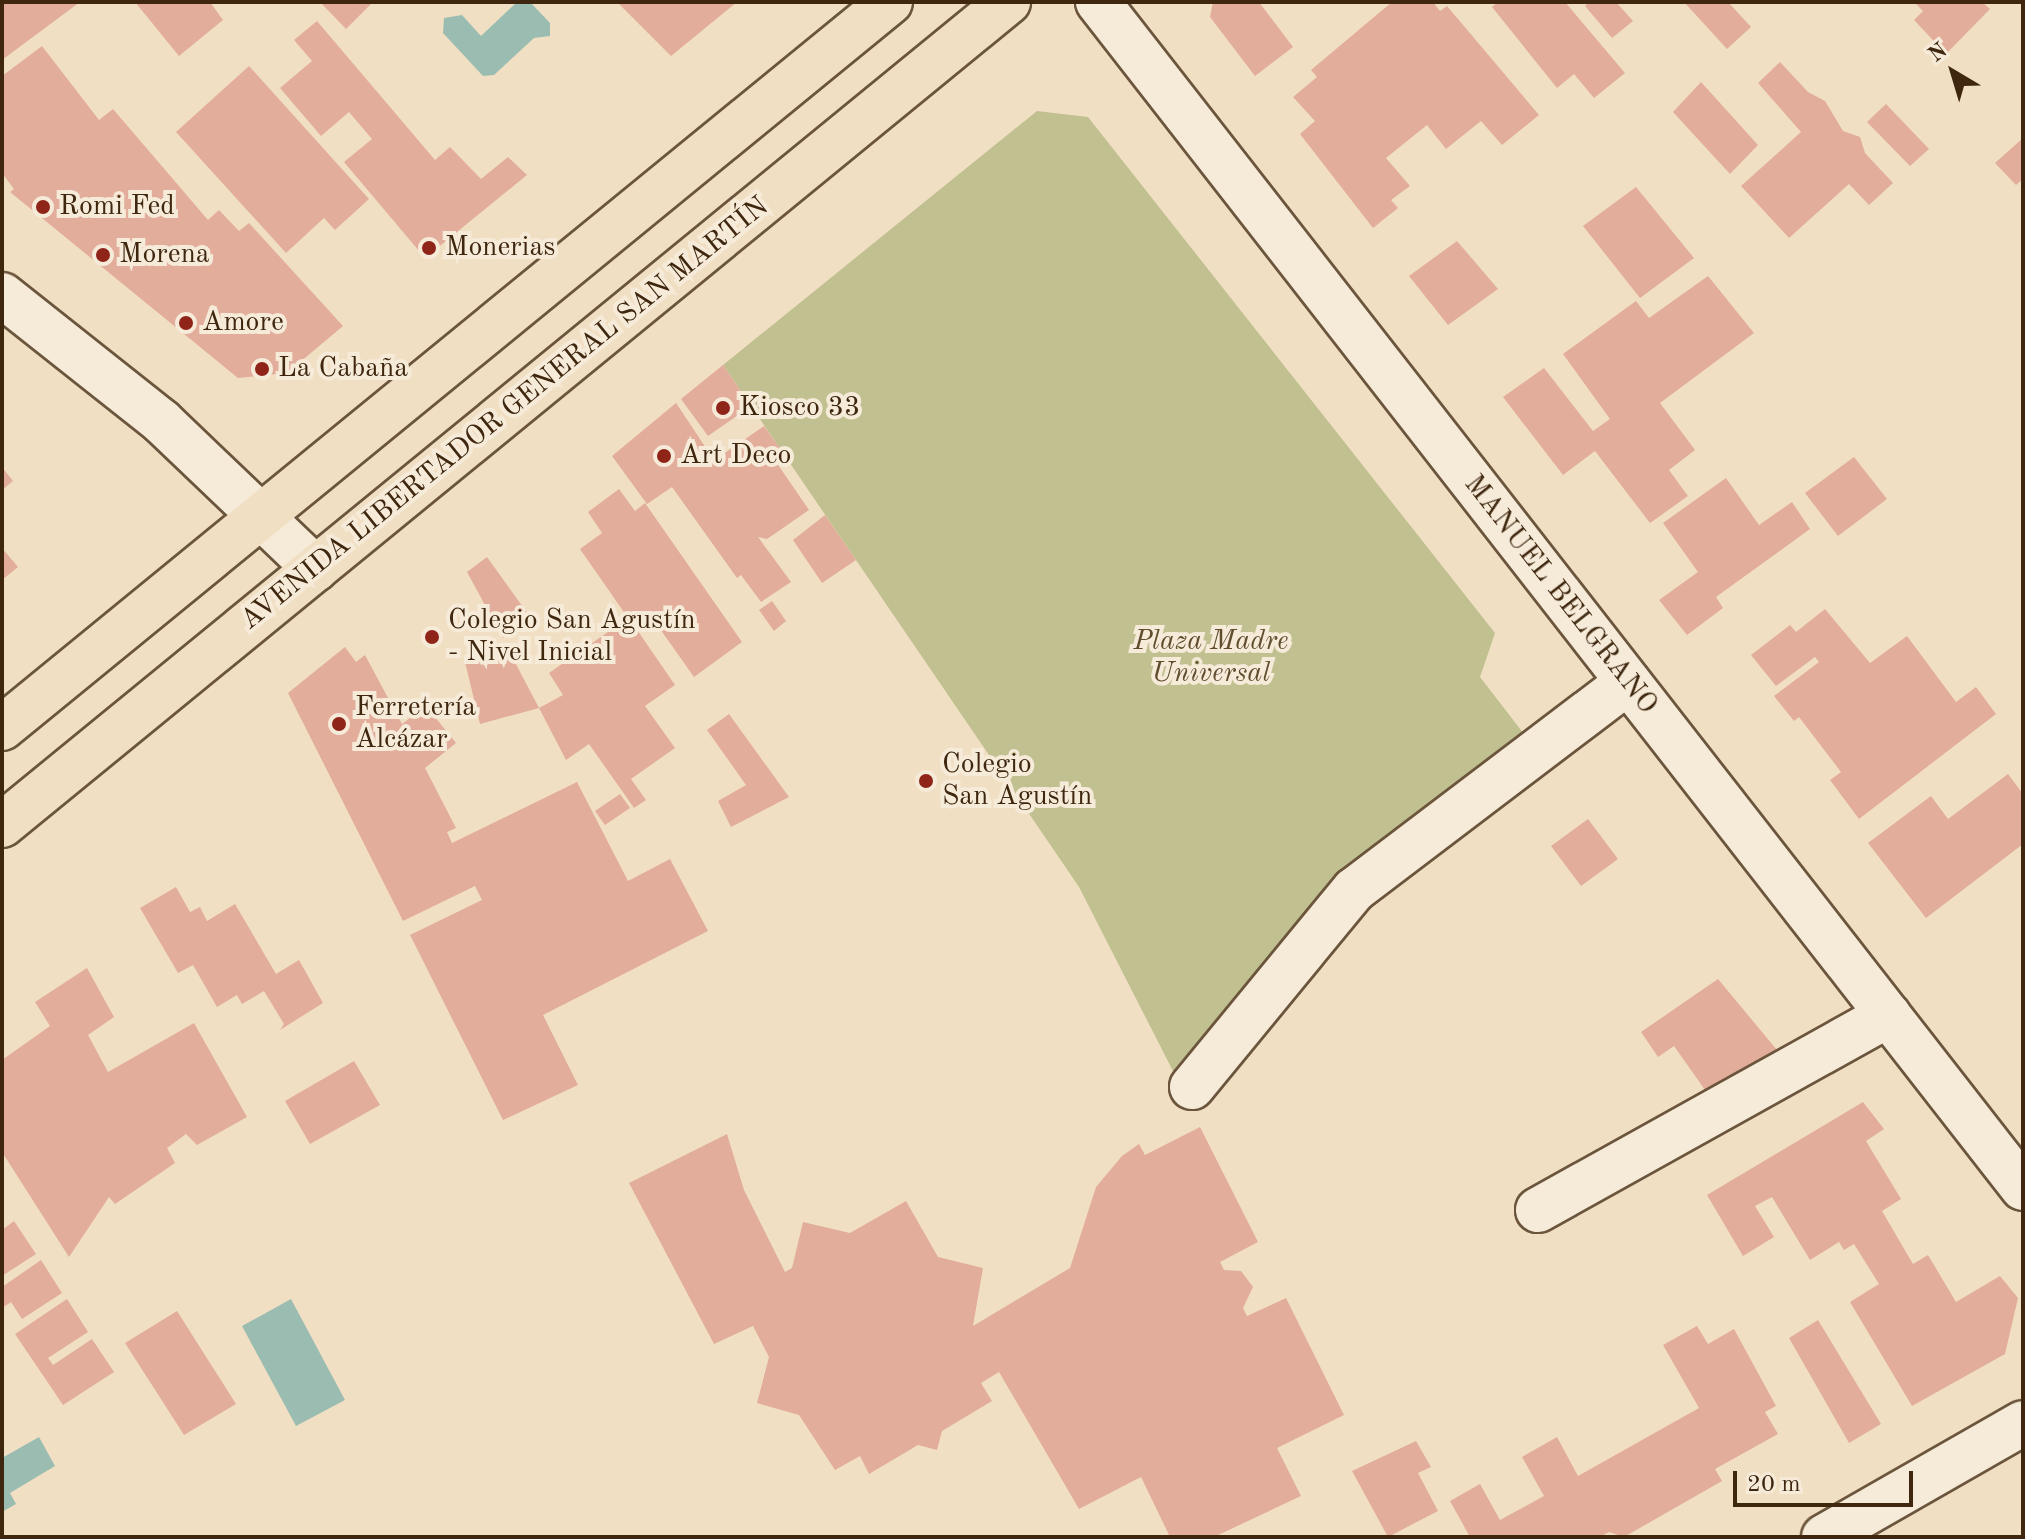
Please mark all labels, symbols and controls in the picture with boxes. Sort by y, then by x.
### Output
north arrow [1913,32,1993,112]
text: N [1925,39,1952,67]
place label: Romi Fed [59,190,175,224]
street label: AVENIDA LIBERTADOR GENERAL SAN MARTÍN [234,190,776,638]
marker: Romi Fed [34,198,52,216]
place label: Monerias [445,231,555,265]
place label: Morena [119,238,210,272]
marker: Monerias [420,239,438,257]
marker: Morena [94,246,112,264]
place label: Amore [202,306,284,340]
marker: Amore [177,314,195,332]
place label: La Cabaña [278,352,408,386]
marker: La Cabaña [253,360,271,378]
place label: Kiosco 33 [739,391,860,425]
marker: Kiosco 33 [714,399,732,417]
place label: Art Deco [680,439,791,473]
marker: Art Deco [655,447,673,465]
street label: MANUEL BELGRANO [1456,469,1664,721]
place label: Colegio San Agustín - Nivel Inicial [448,604,696,670]
park label: Plaza Madre Universal [1133,625,1289,691]
marker: Colegio San Agustín - Nivel Inicial [423,628,441,646]
place label: Ferretería Alcázar [355,691,476,757]
marker: Ferretería Alcázar [330,715,348,733]
place label: Colegio San Agustín [942,748,1092,814]
marker: Colegio San Agustín [917,772,935,790]
scale bar [1737,1455,1917,1505]
text: 20 m [1747,1473,1801,1497]

